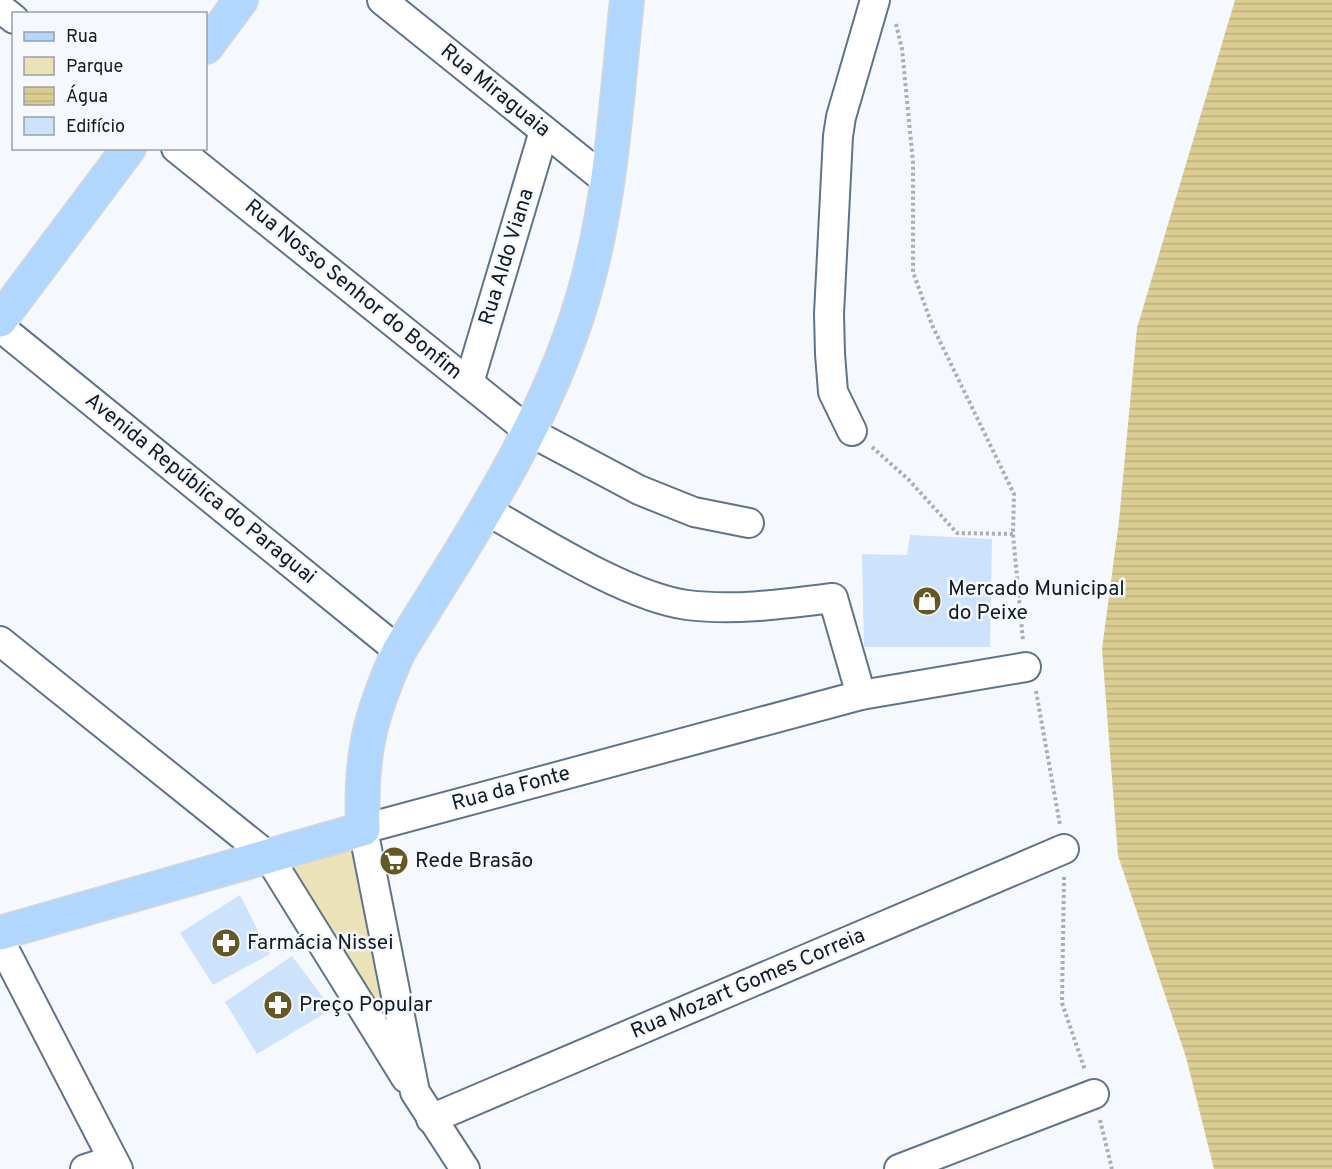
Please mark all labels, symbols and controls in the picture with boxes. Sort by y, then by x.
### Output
legend [12,12,207,150]
text: Rua [66,26,97,49]
street label: Rua Miraguaia [434,38,556,144]
text: Parque [66,56,123,79]
text: Água [66,84,108,109]
text: Edifício [66,116,125,139]
street label: Rua Aldo Viana [473,185,541,329]
street label: Rua Nosso Senhor do Bonfim [239,194,467,386]
street label: Avenida República do Paraguai [79,387,321,591]
place label: Mercado Municipal do Peixe [948,576,1125,627]
shop icon: Mercado Municipal do Peixe [911,585,943,617]
street label: Rua da Fonte [449,760,573,818]
supermarket icon: Rede Brasão [378,845,410,877]
place label: Rede Brasão [415,848,533,875]
street label: Rua Mozart Gomes Correia [627,922,869,1046]
pharmacy icon: Farmácia Nissei [210,927,242,959]
place label: Farmácia Nissei [247,930,393,957]
pharmacy icon: Preço Popular [262,989,294,1021]
place label: Preço Popular [299,992,432,1019]

